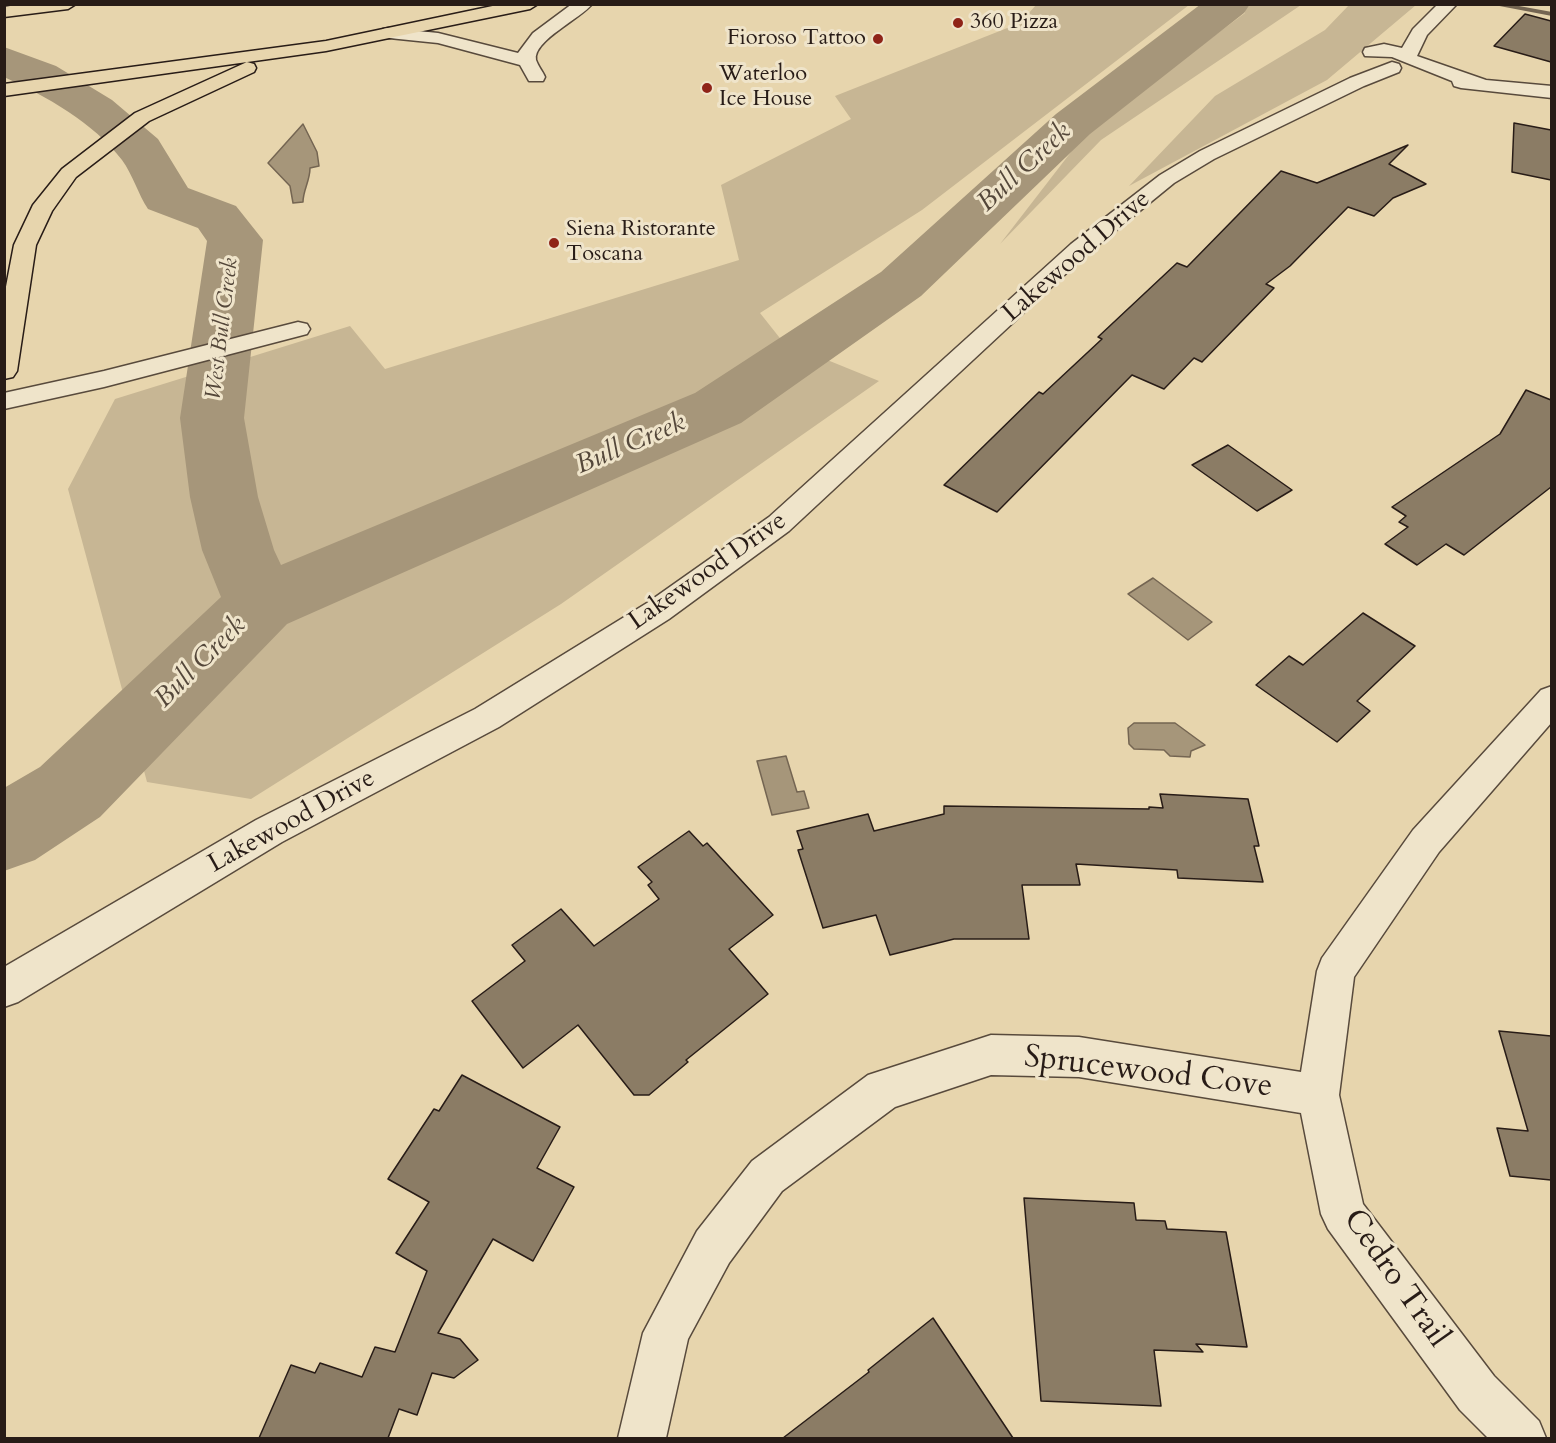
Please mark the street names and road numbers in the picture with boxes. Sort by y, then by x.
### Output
street label: Lakewood Drive [997,184,1157,330]
street label: Lakewood Drive [623,506,793,638]
street label: Lakewood Drive [203,763,381,881]
street label: Sprucewood Cove [1022,1039,1274,1107]
street label: Cedro Trail [1333,1203,1457,1355]

